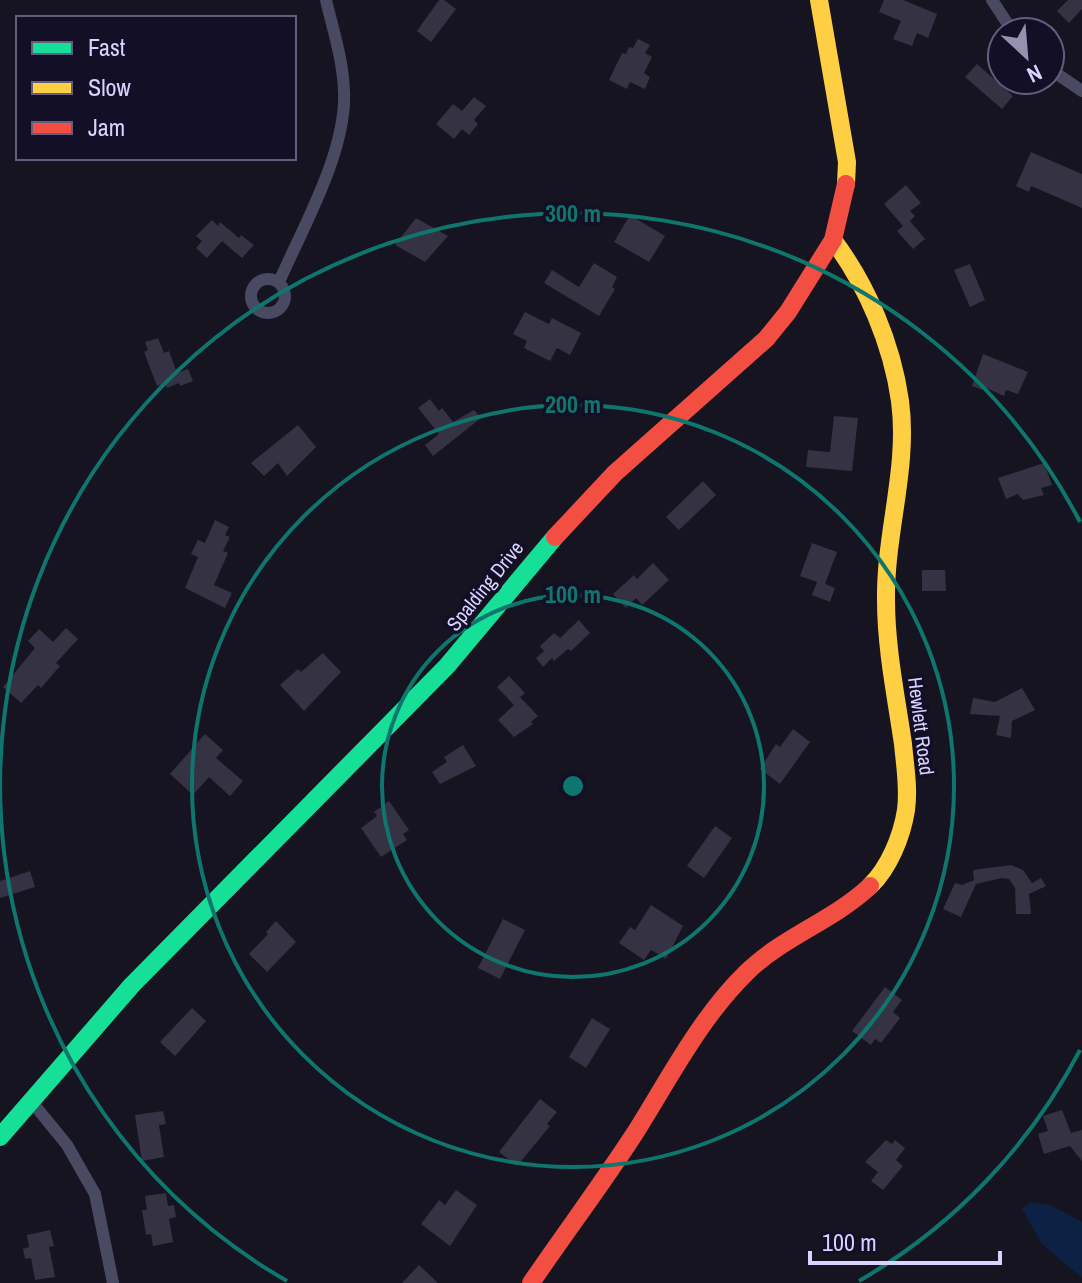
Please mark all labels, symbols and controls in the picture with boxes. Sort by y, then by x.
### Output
legend [16,16,296,160]
north arrow [986,16,1066,96]
text: Fast [88,31,126,63]
text: N [1022,58,1047,90]
text: Slow [88,71,131,103]
text: Jam [88,111,125,143]
text: 300 m [545,197,601,229]
text: 200 m [545,388,601,420]
street label: Spalding Drive [440,535,529,636]
text: 100 m [545,578,601,610]
street label: Hewlett Road [902,675,941,776]
centre of rings [559,772,587,800]
scale bar [810,1215,1000,1265]
text: 100 m [822,1226,877,1258]

